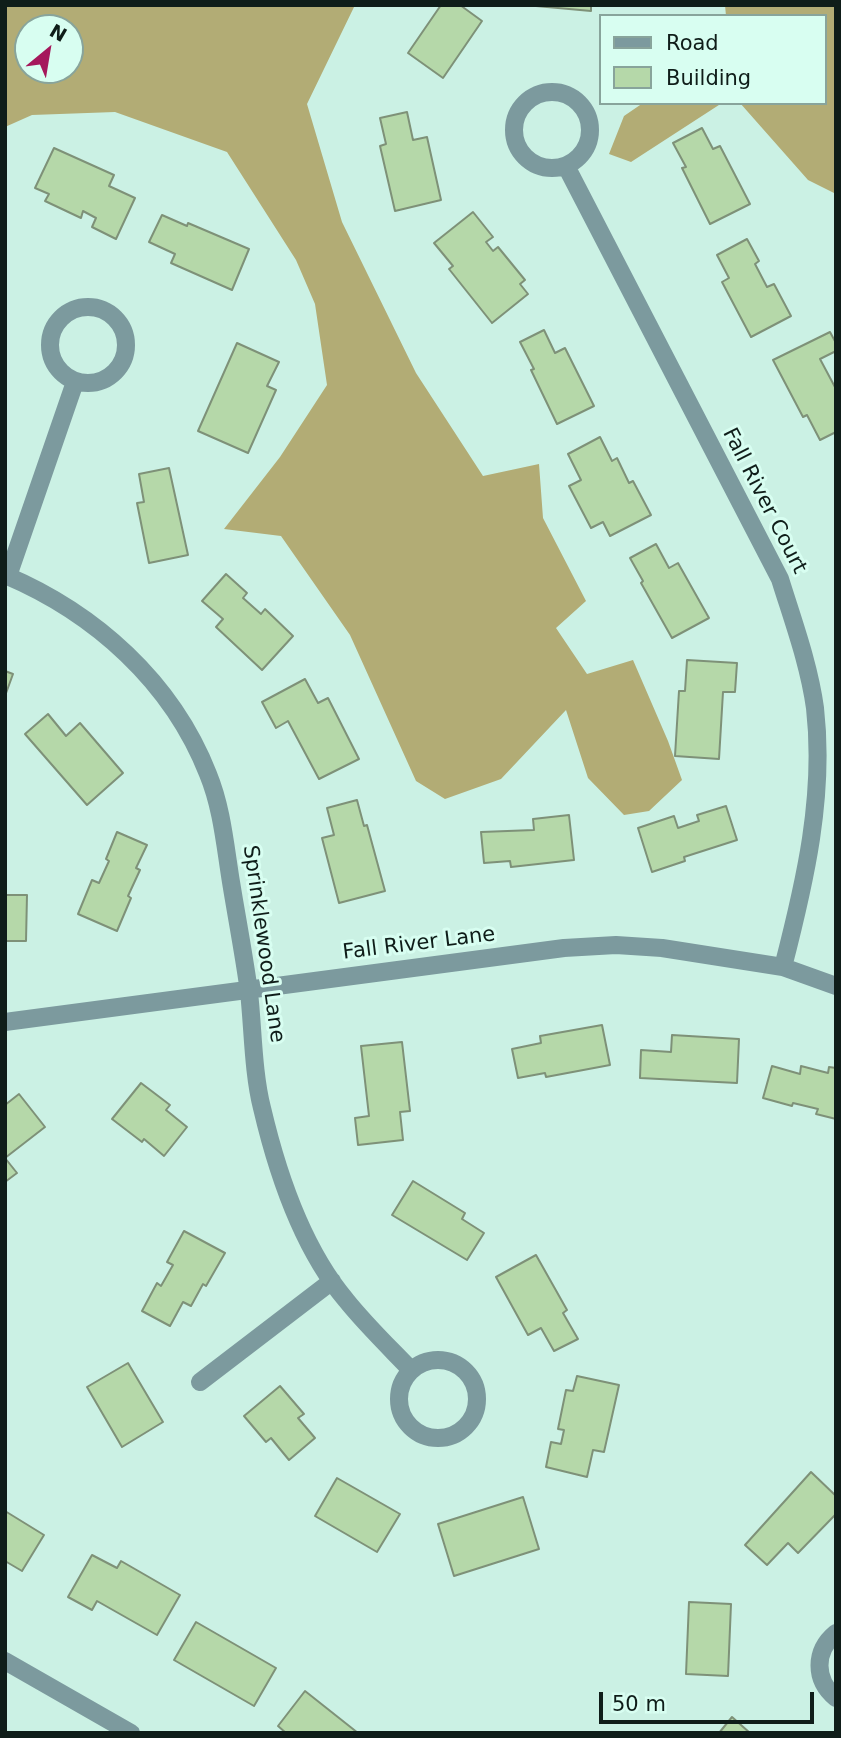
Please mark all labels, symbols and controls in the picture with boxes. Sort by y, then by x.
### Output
north arrow [14,14,84,84]
legend [600,14,827,105]
text: N [46,19,71,46]
text: Road [666,31,719,55]
text: Building [666,66,751,90]
street label: Fall River Court [716,424,812,578]
street label: Sprinklewood Lane [237,844,289,1044]
street label: Fall River Lane [341,922,497,966]
scale bar [603,1678,818,1722]
text: 50 m [612,1692,666,1716]

